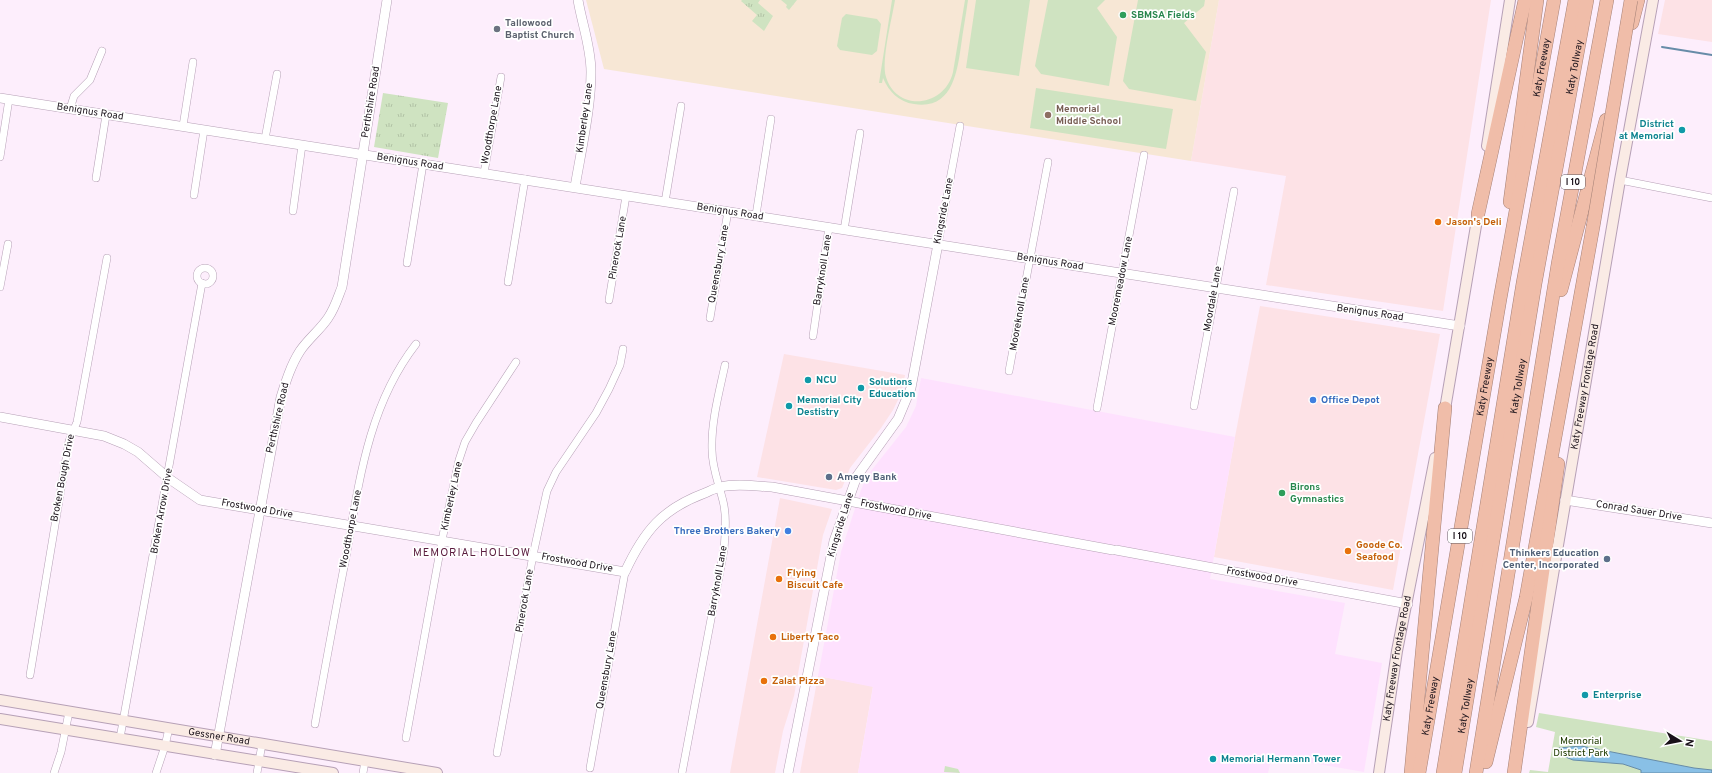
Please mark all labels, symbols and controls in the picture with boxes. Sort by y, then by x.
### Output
place label: SBMSA Fields [1131,9,1195,22]
marker: SBMSA Fields [1118,10,1128,20]
place label: Tallowood Baptist Church [505,17,575,42]
marker: Tallowood Baptist Church [492,24,502,34]
street label: Katy Freeway [1530,37,1554,98]
street label: Katy Tollway [1563,38,1586,96]
street label: Perthshire Road [359,65,383,139]
street label: Kimberley Lane [574,82,596,154]
street label: Woodthorpe Lane [479,85,505,165]
street label: Benignus Road [56,100,124,124]
place label: Memorial Middle School [1056,103,1121,128]
marker: Memorial Middle School [1043,110,1053,120]
place label: District at Memorial [1619,118,1674,143]
marker: District at Memorial [1677,125,1687,135]
street label: Benignus Road [376,150,444,174]
road number: I 10 [1561,175,1585,189]
street label: Kingsride Lane [931,177,957,245]
street label: Benignus Road [696,200,764,224]
street label: Pinerock Lane [606,215,630,281]
place label: Jason's Deli [1446,216,1502,229]
marker: Jason's Deli [1433,217,1443,227]
street label: Queensbury Lane [706,224,732,304]
street label: Barryknoll Lane [811,234,835,306]
street label: Mooremeadow Lane [1106,235,1136,327]
street label: Benignus Road [1016,250,1084,274]
street label: Moordale Lane [1201,265,1225,333]
street label: Mooreknoll Lane [1007,276,1033,352]
street label: Benignus Road [1336,302,1404,324]
street label: Katy Freeway Frontage Road [1568,323,1602,451]
street label: Katy Freeway [1474,356,1496,417]
street label: Katy Tollway [1507,358,1529,415]
place label: NCU [816,374,837,387]
marker: NCU [803,375,813,385]
place label: Solutions Education [869,376,915,401]
street label: Perthshire Road [264,381,292,455]
marker: Solutions Education [856,383,866,393]
place label: Memorial City Destistry [797,394,862,419]
place label: Office Depot [1321,394,1380,407]
marker: Office Depot [1308,395,1318,405]
marker: Memorial City Destistry [784,401,794,411]
street label: Broken Bough Drive [48,433,78,523]
street label: Kimberley Lane [438,460,466,532]
street label: Broken Arrow Drive [148,467,176,555]
place label: Amegy Bank [837,471,897,484]
marker: Amegy Bank [824,472,834,482]
place label: Birons Gymnastics [1290,481,1344,506]
marker: Birons Gymnastics [1277,488,1287,498]
street label: Woodthorpe Lane [337,489,365,569]
street label: Kingsride Lane [825,491,857,559]
street label: Frostwood Drive [220,496,294,522]
street label: Frostwood Drive [859,497,933,523]
street label: Conrad Sauer Drive [1595,498,1683,524]
place label: Three Brothers Bakery [674,525,780,538]
marker: Three Brothers Bakery [783,526,793,536]
road number: I 10 [1448,529,1472,543]
place label: Goode Co. Seafood [1356,539,1403,564]
street label: Barryknoll Lane [705,545,731,617]
district label: MEMORIAL HOLLOW [413,546,531,560]
marker: Goode Co. Seafood [1343,546,1353,556]
place label: Thinkers Education Center, Incorporated [1503,547,1599,572]
street label: Frostwood Drive [540,550,614,576]
marker: Thinkers Education Center, Incorporated [1602,554,1612,564]
street label: Frostwood Drive [1225,564,1299,590]
place label: Flying Biscuit Cafe [787,567,843,592]
street label: Pinerock Lane [513,568,537,634]
marker: Flying Biscuit Cafe [774,574,784,584]
street label: Katy Freeway Frontage Road [1380,594,1414,722]
street label: Queensbury Lane [594,630,620,710]
place label: Liberty Taco [781,631,839,644]
marker: Liberty Taco [768,632,778,642]
place label: Zalat Pizza [772,675,824,688]
street label: Katy Freeway [1419,675,1442,737]
marker: Zalat Pizza [759,676,769,686]
street label: Katy Tollway [1455,677,1477,734]
place label: Enterprise [1593,689,1642,702]
marker: Enterprise [1580,690,1590,700]
north arrow [1660,721,1700,761]
street label: Gessner Road [187,725,251,748]
park label: Memorial District Park [1553,735,1609,760]
text: N [1681,737,1696,748]
place label: Memorial Hermann Tower [1221,753,1341,766]
marker: Memorial Hermann Tower [1208,754,1218,764]

